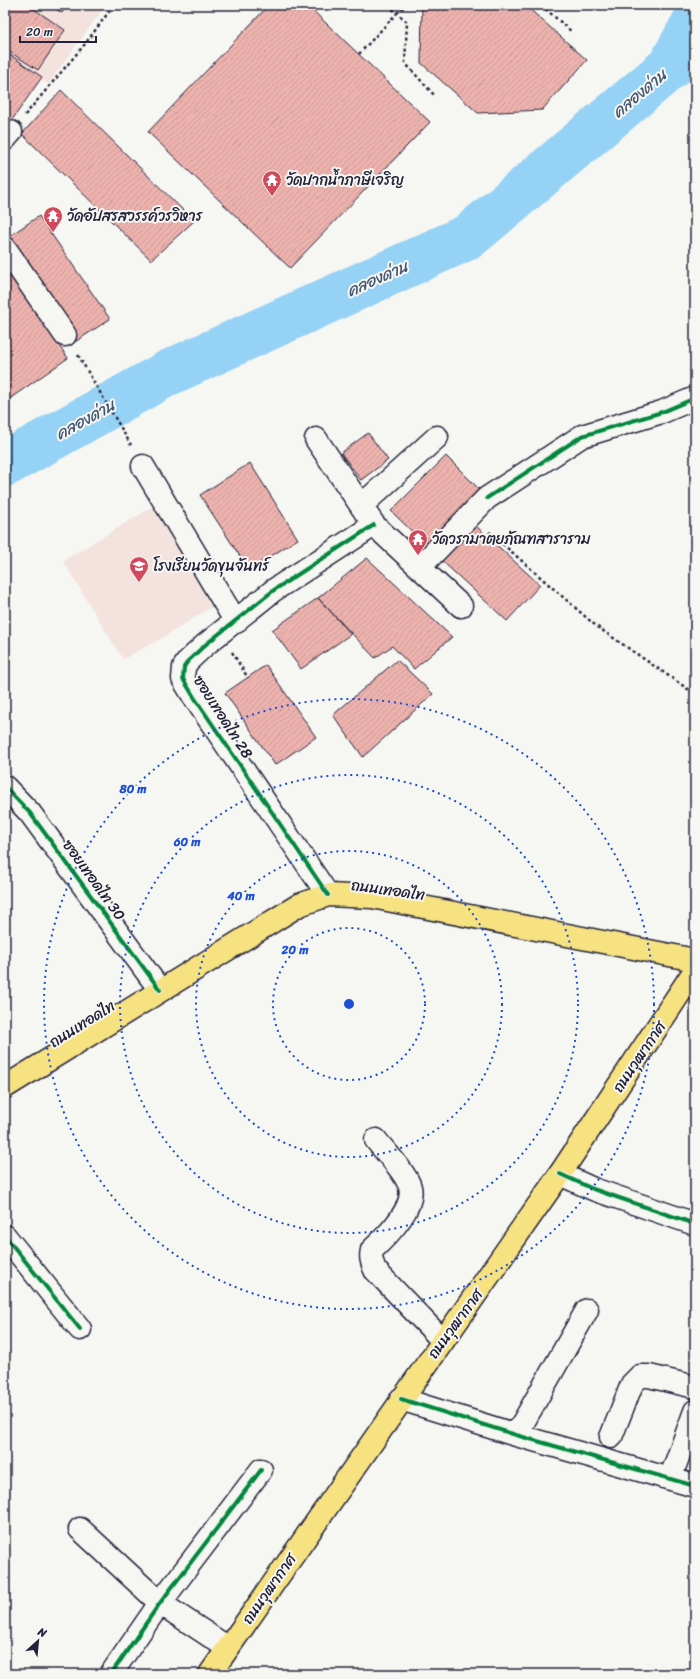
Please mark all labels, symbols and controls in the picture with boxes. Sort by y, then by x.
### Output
scale bar [20,18,96,44]
text: 20 m [26,21,53,43]
water label: คลองด่าน [605,60,675,125]
place label: วัดปากน้ำภาษีเจริญ [286,167,405,193]
temple icon: วัดปากน้ำภาษีเจริญ [261,169,283,197]
place label: วัดอัปสรสวรรค์วรวิหาร [67,203,204,229]
temple icon: วัดอัปสรสวรรค์วรวิหาร [42,205,64,233]
water label: คลองด่าน [342,251,414,305]
water label: คลองด่าน [50,390,122,448]
place label: วัดวรามาตยภัณฑสาราราม [432,526,591,552]
temple icon: วัดวรามาตยภัณฑสาราราม [407,528,429,556]
place label: โรงเรียนวัดขุนจันทร์ [153,553,272,579]
school or university icon: โรงเรียนวัดขุนจันทร์ [128,555,150,583]
street label: ซอยเทอดไท 28 [186,670,260,764]
text: 80 m [118,778,147,800]
text: 60 m [173,831,201,853]
street label: ซอยเทอดไท 30 [55,834,133,926]
street label: ถนนเทอดไท [349,872,427,908]
text: 40 m [226,885,255,907]
text: 20 m [281,939,309,961]
street label: ถนนเทอดไท [44,993,120,1055]
centre of rings [342,997,356,1011]
street label: ถนนวุฒากาศ [605,1014,674,1098]
street label: ถนนวุฒากาศ [421,1282,491,1365]
street label: ถนนวุฒากาศ [235,1546,304,1630]
north arrow [18,1621,58,1661]
text: N [34,1622,50,1643]

